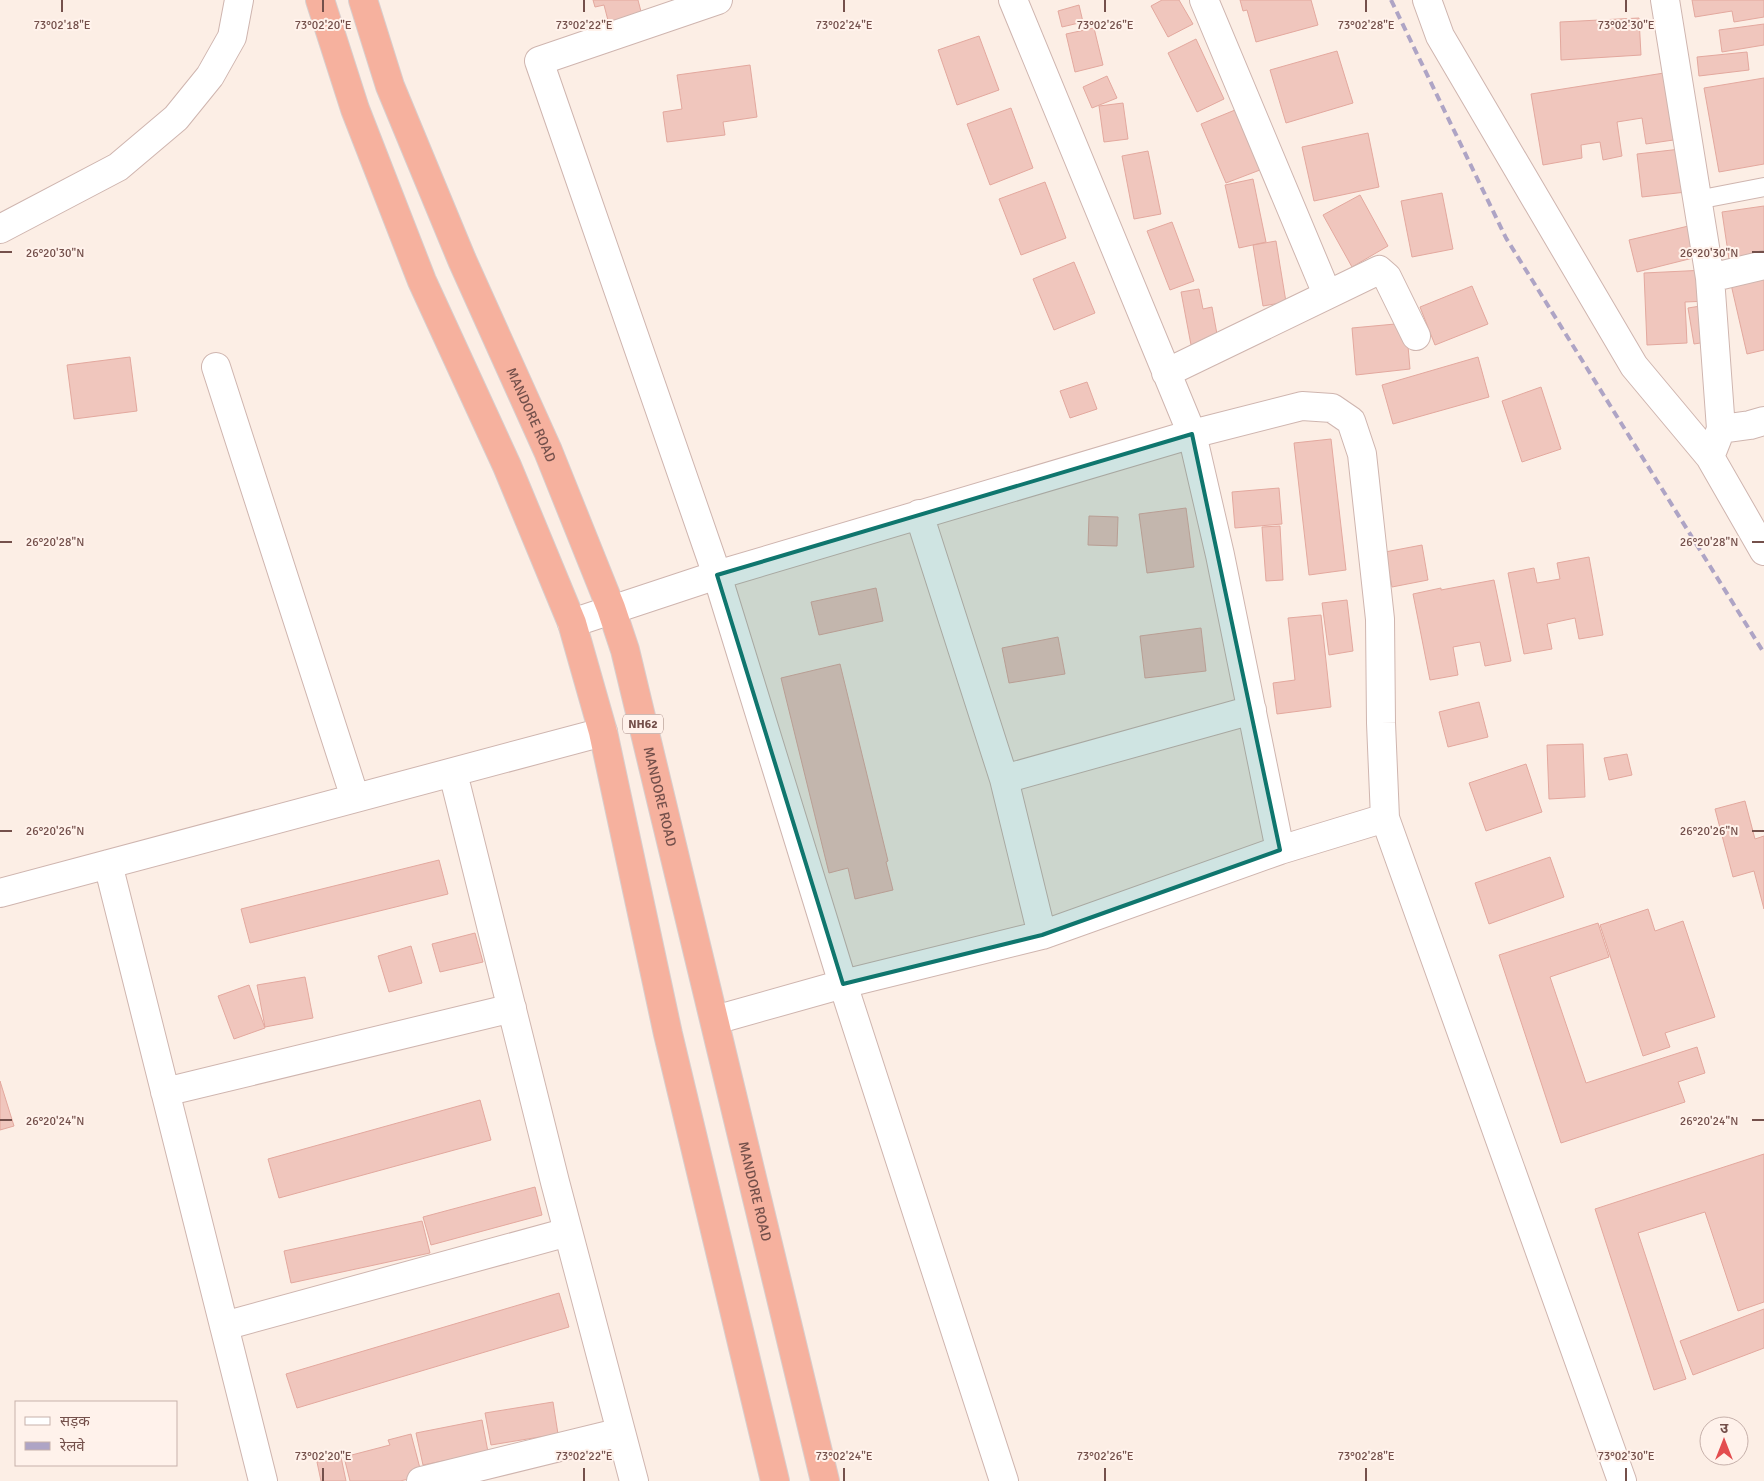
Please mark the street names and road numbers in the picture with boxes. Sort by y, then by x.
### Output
street label: MANDORE ROAD [502,365,560,465]
road number: NH62 [623,714,663,734]
street label: MANDORE ROAD [640,745,680,848]
street label: MANDORE ROAD [735,1140,775,1243]

